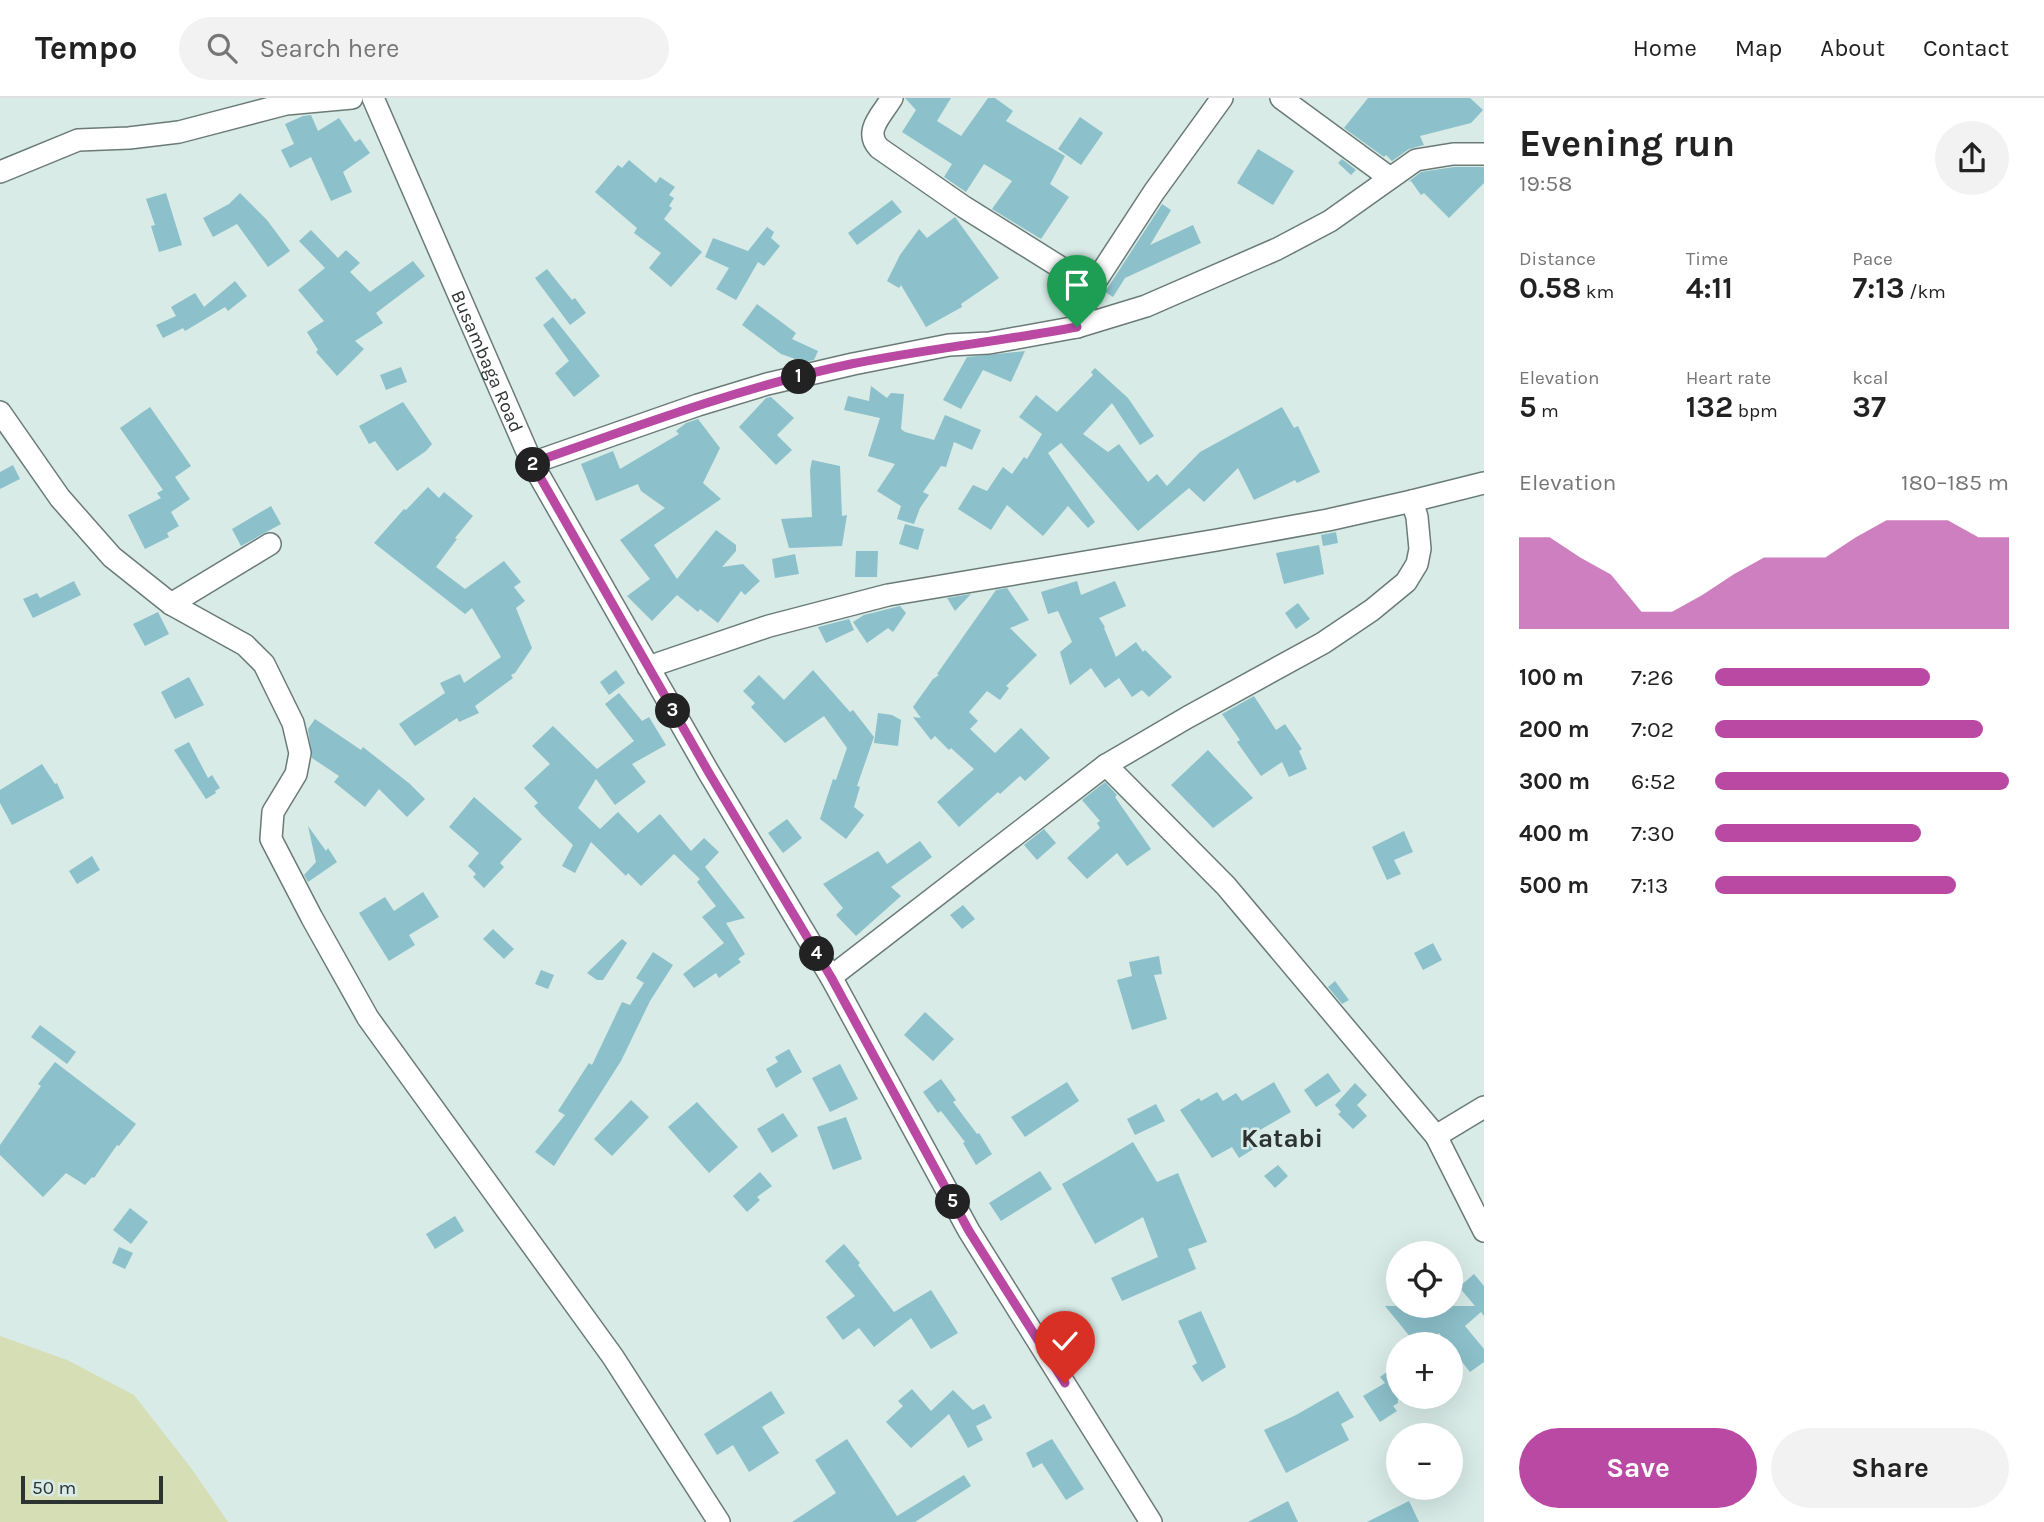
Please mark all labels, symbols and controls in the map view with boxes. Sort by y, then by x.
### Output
search box [179,17,669,80]
text: Tempo [35,29,137,67]
icon: search [203,29,241,67]
text: Search here [259,33,399,64]
text: Home [1633,34,1697,62]
text: Map [1735,34,1782,62]
text: About [1820,34,1885,62]
text: Contact [1923,34,2009,62]
text: Evening run [1519,121,1735,166]
button: share [1935,121,2009,195]
text: 19:58 [1519,170,1572,197]
text: Distance [1519,248,1596,270]
text: Time [1686,248,1728,270]
text: Pace [1852,248,1893,270]
pin [1047,255,1107,327]
icon: arrive [1058,266,1096,304]
text: 0.58 [1519,270,1581,306]
text: 4:11 [1686,270,1733,306]
text: 7:13 [1852,270,1905,306]
text: km [1581,281,1614,303]
text: /km [1905,281,1946,303]
street label: Busambaga Road [446,287,527,436]
pin: 1 [782,360,816,394]
text: 1 [795,365,802,387]
text: Elevation [1519,367,1599,389]
text: Heart rate [1686,367,1771,389]
text: kcal [1852,367,1889,389]
text: 5 [1519,389,1536,425]
text: 132 [1686,389,1733,425]
text: 37 [1852,389,1886,425]
text: m [1536,400,1559,422]
text: bpm [1733,400,1778,422]
pin: 2 [516,448,550,482]
text: 2 [527,453,538,475]
text: Elevation [1519,469,1616,496]
text: 180–185 m [1901,469,2009,496]
text: 100 m [1519,664,1584,691]
text: 7:26 [1631,664,1674,691]
pin: 3 [656,694,690,728]
text: 3 [667,699,678,721]
text: 200 m [1519,716,1590,743]
text: 7:02 [1631,716,1674,743]
text: 300 m [1519,768,1590,795]
text: 6:52 [1631,768,1676,795]
text: 400 m [1519,820,1589,847]
text: 7:30 [1631,820,1674,847]
text: 500 m [1519,872,1589,899]
text: 7:13 [1631,872,1668,899]
pin: 4 [800,936,834,972]
text: 4 [811,942,822,964]
district label: Katabi [1241,1123,1323,1154]
pin: 5 [936,1184,970,1220]
text: 5 [947,1190,958,1212]
map controls [1386,1241,1463,1500]
button: locate [1386,1241,1463,1318]
pin [1035,1311,1095,1383]
icon: check [1046,1322,1084,1360]
button: + [1386,1332,1463,1409]
button: − [1386,1423,1463,1500]
button: Save [1519,1428,1757,1508]
button: Share [1771,1428,2009,1508]
scale bar [21,1473,163,1505]
text: 50 m [32,1477,76,1499]

